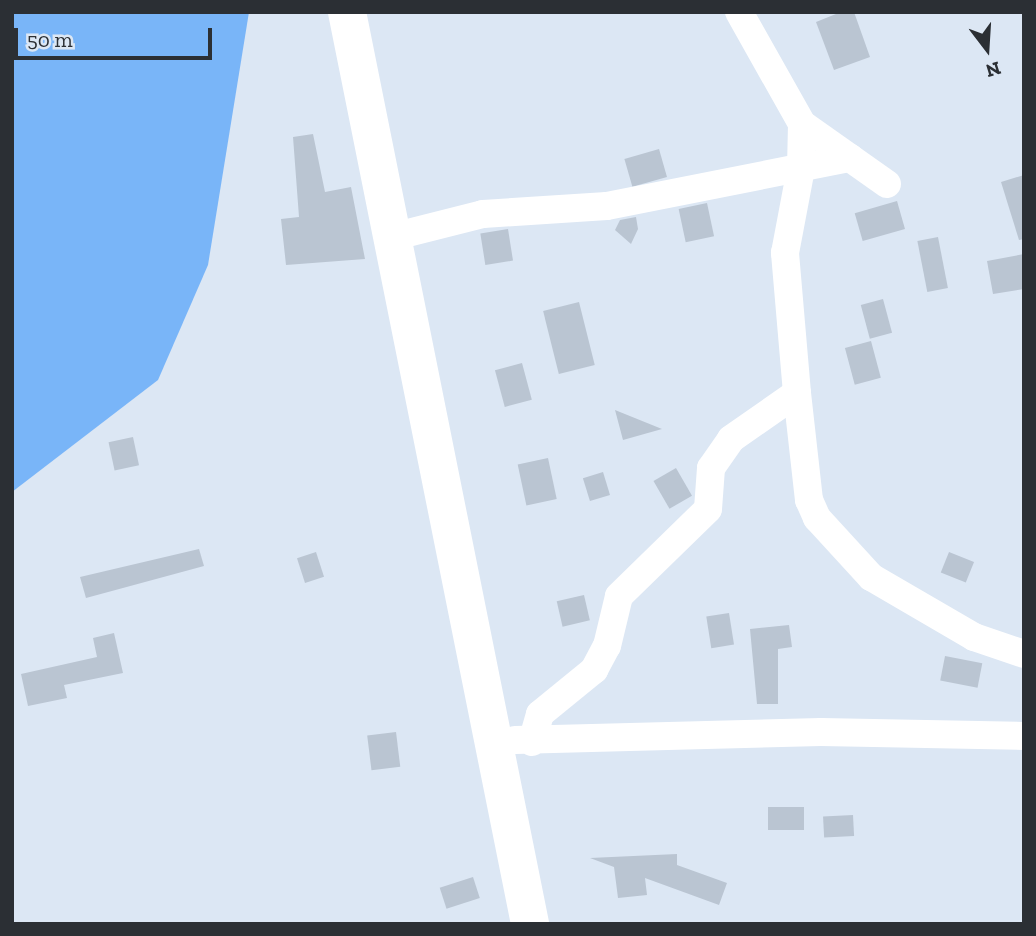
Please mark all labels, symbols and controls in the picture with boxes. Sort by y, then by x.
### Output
scale bar [18,14,215,58]
north arrow [952,14,1022,84]
text: 50 m [27,27,73,52]
text: N [983,56,1004,83]

